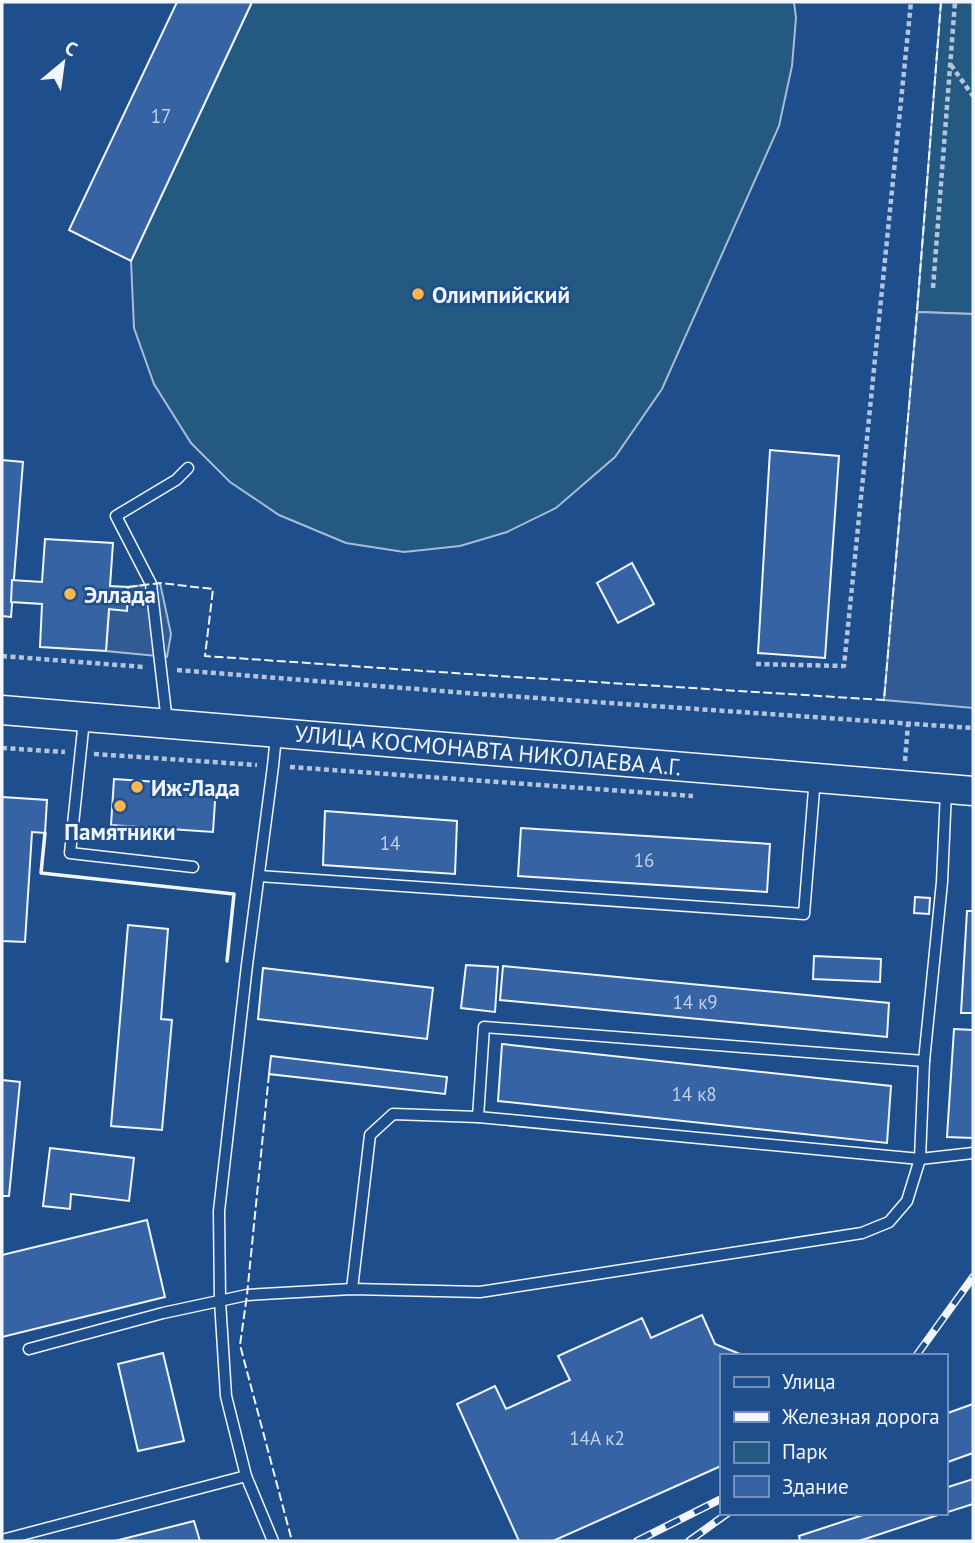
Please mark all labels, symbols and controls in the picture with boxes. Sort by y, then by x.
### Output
north arrow [28,28,98,98]
text: С [61,35,82,61]
house number: 17 [151,104,171,128]
place label: Олимпийский [432,280,570,309]
marker: Олимпийский [410,286,426,302]
place label: Эллада [84,580,156,609]
marker: Эллада [62,586,78,602]
street label: УЛИЦА КОСМОНАВТА НИКОЛАЕВА А.Г. [294,719,682,781]
place label: Иж-Лада [151,773,240,802]
marker: Иж-Лада [129,779,145,795]
marker: Памятники [112,798,128,814]
place label: Памятники [64,817,176,846]
house number: 14 [380,831,400,855]
house number: 16 [634,848,654,872]
house number: 14 к9 [672,990,718,1014]
house number: 14 к8 [671,1082,717,1106]
legend [720,1354,947,1515]
text: Улица [782,1368,836,1395]
text: Железная дорога [781,1403,940,1430]
house number: 14А к2 [569,1426,625,1450]
text: Парк [782,1438,828,1465]
text: Здание [782,1473,849,1500]

